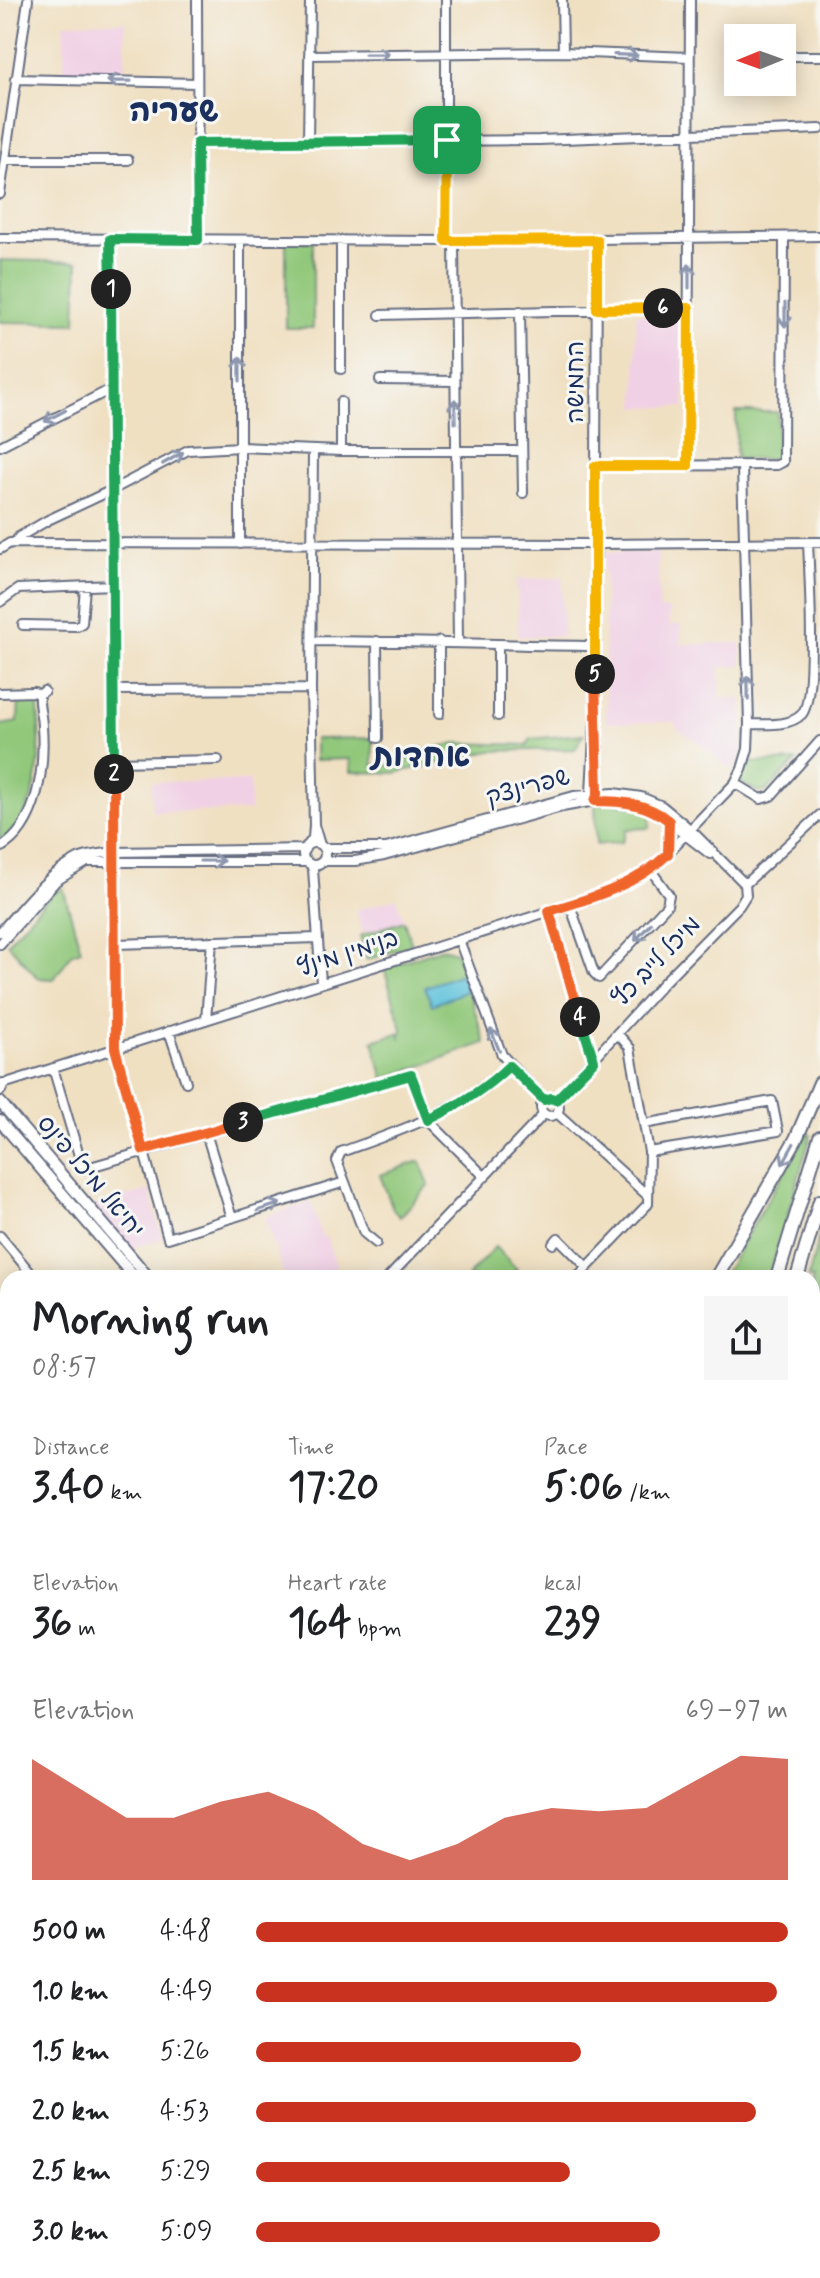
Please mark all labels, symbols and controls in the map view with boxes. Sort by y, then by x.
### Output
north arrow [724,24,796,96]
map controls [724,24,796,96]
one-way arrow [363,46,390,61]
one-way arrow [612,47,639,62]
one-way arrow [106,74,133,89]
district label: שעריה [129,91,219,133]
pin [413,106,481,174]
icon: arrive [425,118,469,162]
one-way arrow [681,263,697,290]
pin: 1 [91,269,131,309]
text: 1 [106,275,116,303]
pin: 6 [643,288,683,328]
text: 6 [657,294,669,322]
one-way arrow [777,301,792,328]
street label: החמישה [561,341,592,423]
one-way arrow [232,356,248,383]
one-way arrow [448,398,463,425]
one-way arrow [44,409,68,425]
one-way arrow [161,450,184,466]
pin: 5 [575,654,615,694]
text: 5 [588,660,602,688]
one-way arrow [740,675,756,702]
district label: אחדות [369,736,470,778]
pin: 2 [94,754,134,794]
text: 2 [109,760,119,788]
street label: שפרינצק [483,762,573,814]
one-way arrow [198,853,225,869]
street label: מיכל לייב כץ [606,910,708,1014]
one-way arrow [634,921,652,941]
street label: בנימין מינץ [294,923,402,985]
pin: 4 [560,997,600,1037]
text: 4 [574,1003,586,1031]
one-way arrow [487,1028,502,1053]
pin: 3 [223,1102,263,1142]
text: 3 [238,1108,248,1136]
street label: יחיאל מיכל פינס [29,1109,151,1245]
one-way arrow [779,1142,795,1165]
one-way arrow [256,1199,281,1213]
text: Morning run [32,1292,269,1350]
button: share [704,1296,788,1380]
text: 08:57 [32,1351,96,1385]
text: Distance [32,1434,109,1462]
text: Time [288,1434,334,1462]
text: Pace [544,1434,588,1462]
text: 3.40 [32,1462,105,1514]
text: 17:20 [288,1462,379,1514]
text: 5:06 [544,1462,623,1514]
text: km [105,1479,143,1507]
text: /km [623,1479,671,1507]
text: Elevation [32,1570,119,1598]
text: Heart rate [288,1570,387,1598]
text: kcal [544,1570,581,1598]
text: 36 [32,1598,72,1650]
text: 164 [288,1598,352,1650]
text: 239 [544,1598,602,1650]
text: m [72,1615,96,1643]
text: bpm [352,1615,402,1643]
text: Elevation [32,1694,134,1728]
text: 69–97 m [686,1694,788,1728]
text: 500 m [32,1915,106,1949]
text: 4:48 [160,1915,211,1949]
text: 1.0 km [32,1975,109,2009]
text: 4:49 [160,1975,213,2009]
text: 1.5 km [32,2035,110,2069]
text: 5:26 [160,2035,210,2069]
text: 2.0 km [32,2095,110,2129]
text: 4:53 [160,2095,209,2129]
text: 2.5 km [32,2155,111,2189]
text: 5:29 [160,2155,211,2189]
text: 3.0 km [32,2215,109,2249]
text: 5:09 [160,2215,213,2249]

